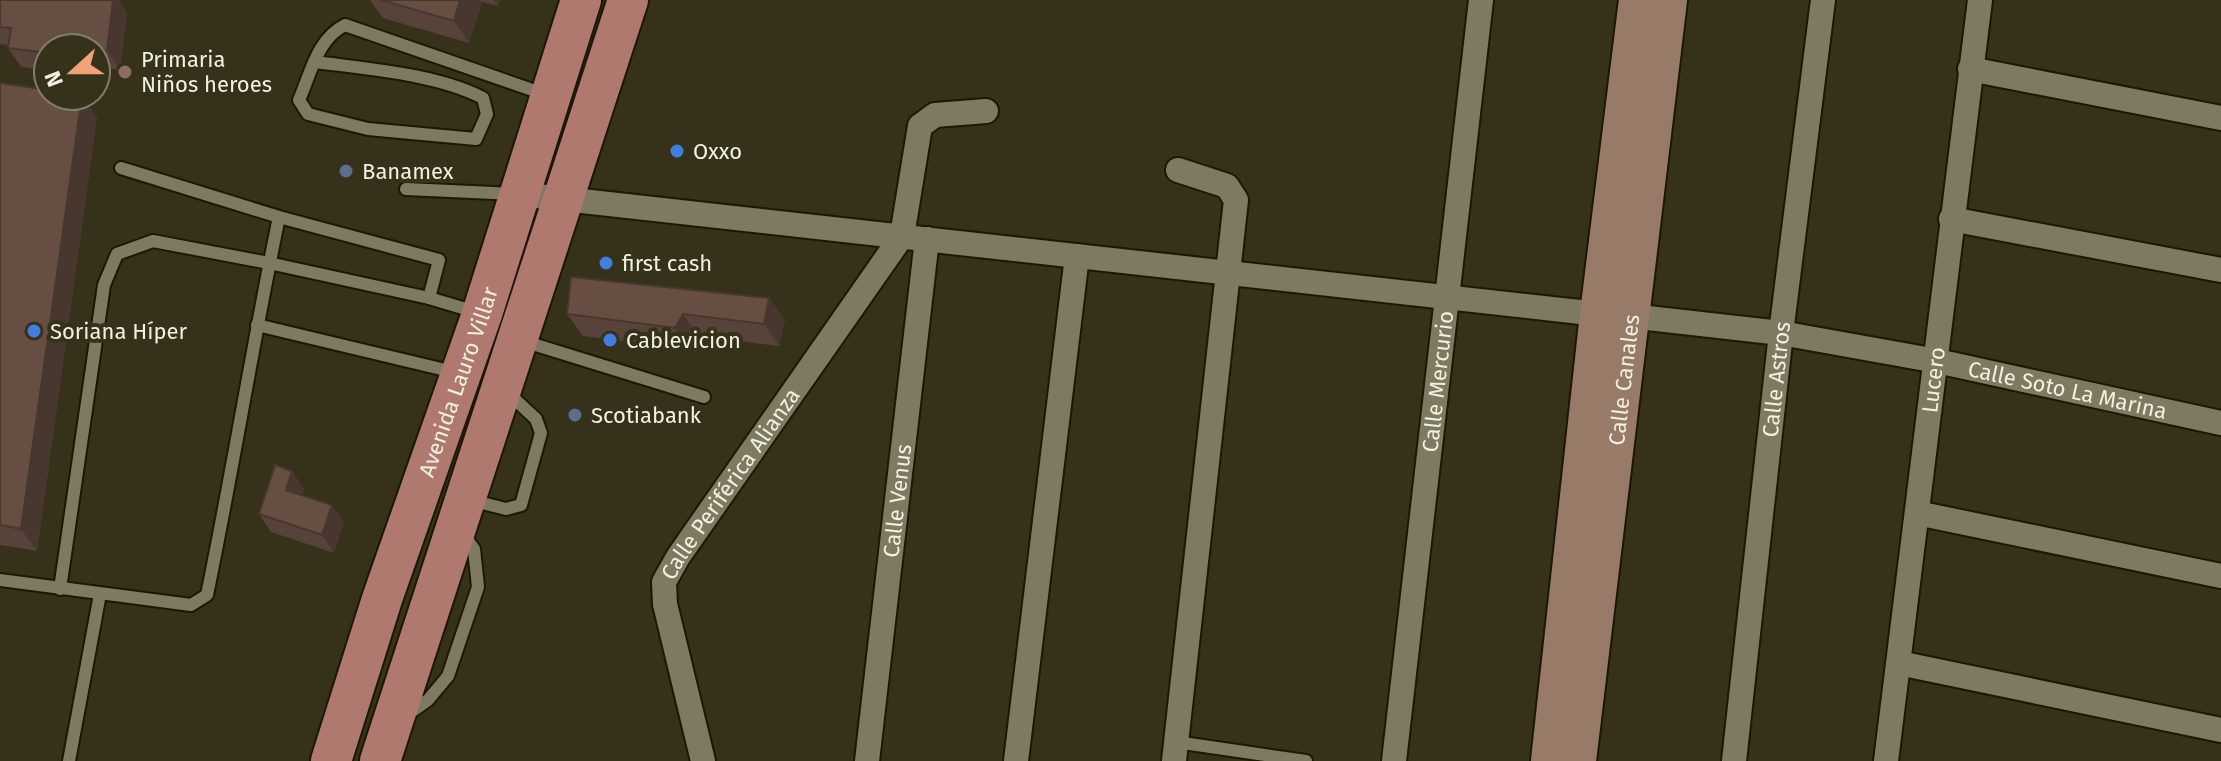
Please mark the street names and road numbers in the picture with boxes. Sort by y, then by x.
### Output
street label: Avenida Lauro Villar [413,283,504,480]
street label: Calle Mercurio [1416,309,1459,454]
street label: Calle Canales [1603,313,1645,447]
street label: Calle Astros [1757,320,1796,439]
street label: Lucero [1916,345,1951,414]
street label: Calle Soto La Marina [1965,355,2169,425]
street label: Calle Periférica Alianza [655,383,806,584]
street label: Calle Venus [877,443,917,559]

